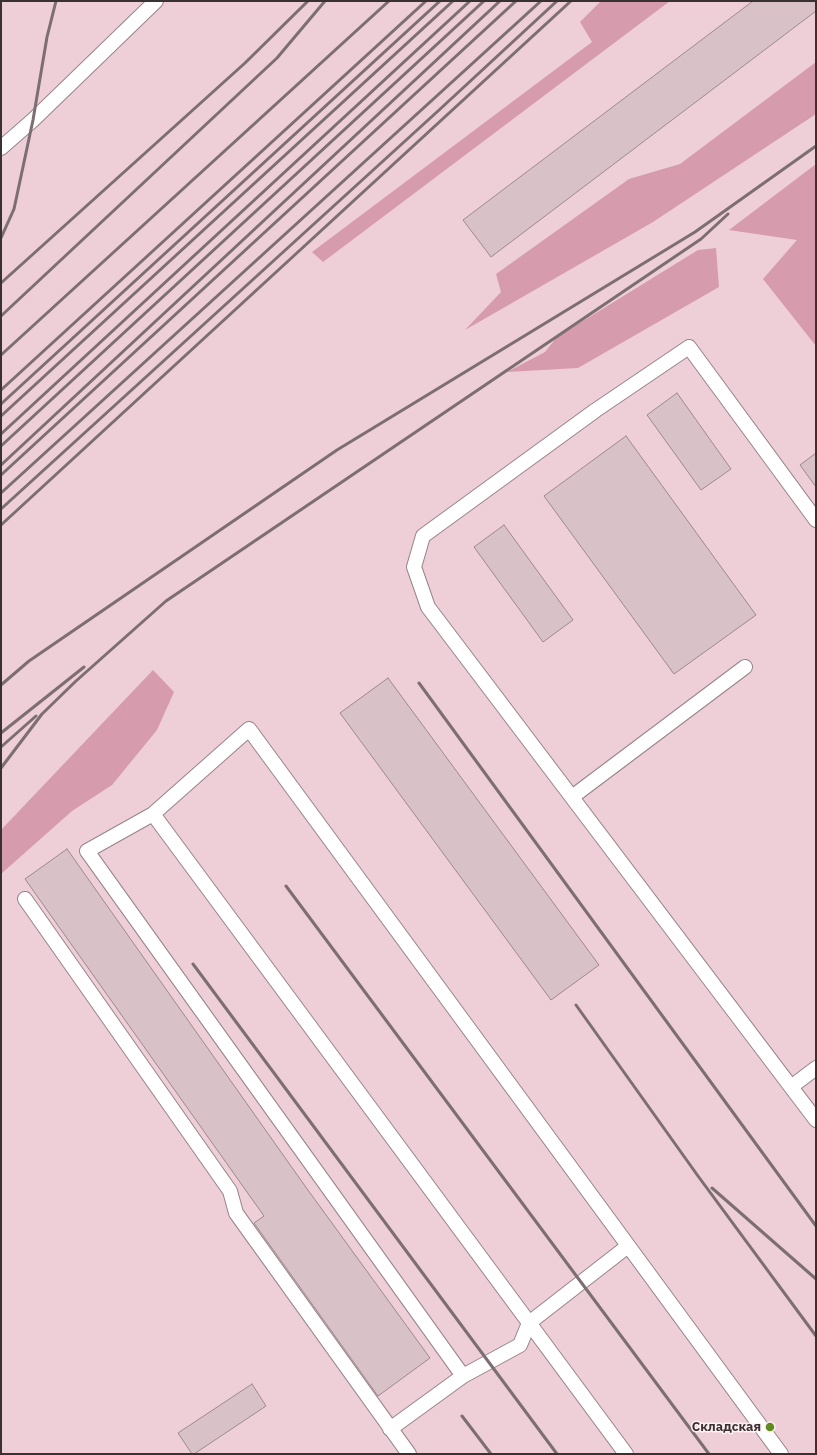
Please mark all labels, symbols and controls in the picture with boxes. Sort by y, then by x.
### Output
place label: Складская [692,1419,761,1435]
marker: Складская [764,1421,776,1433]

